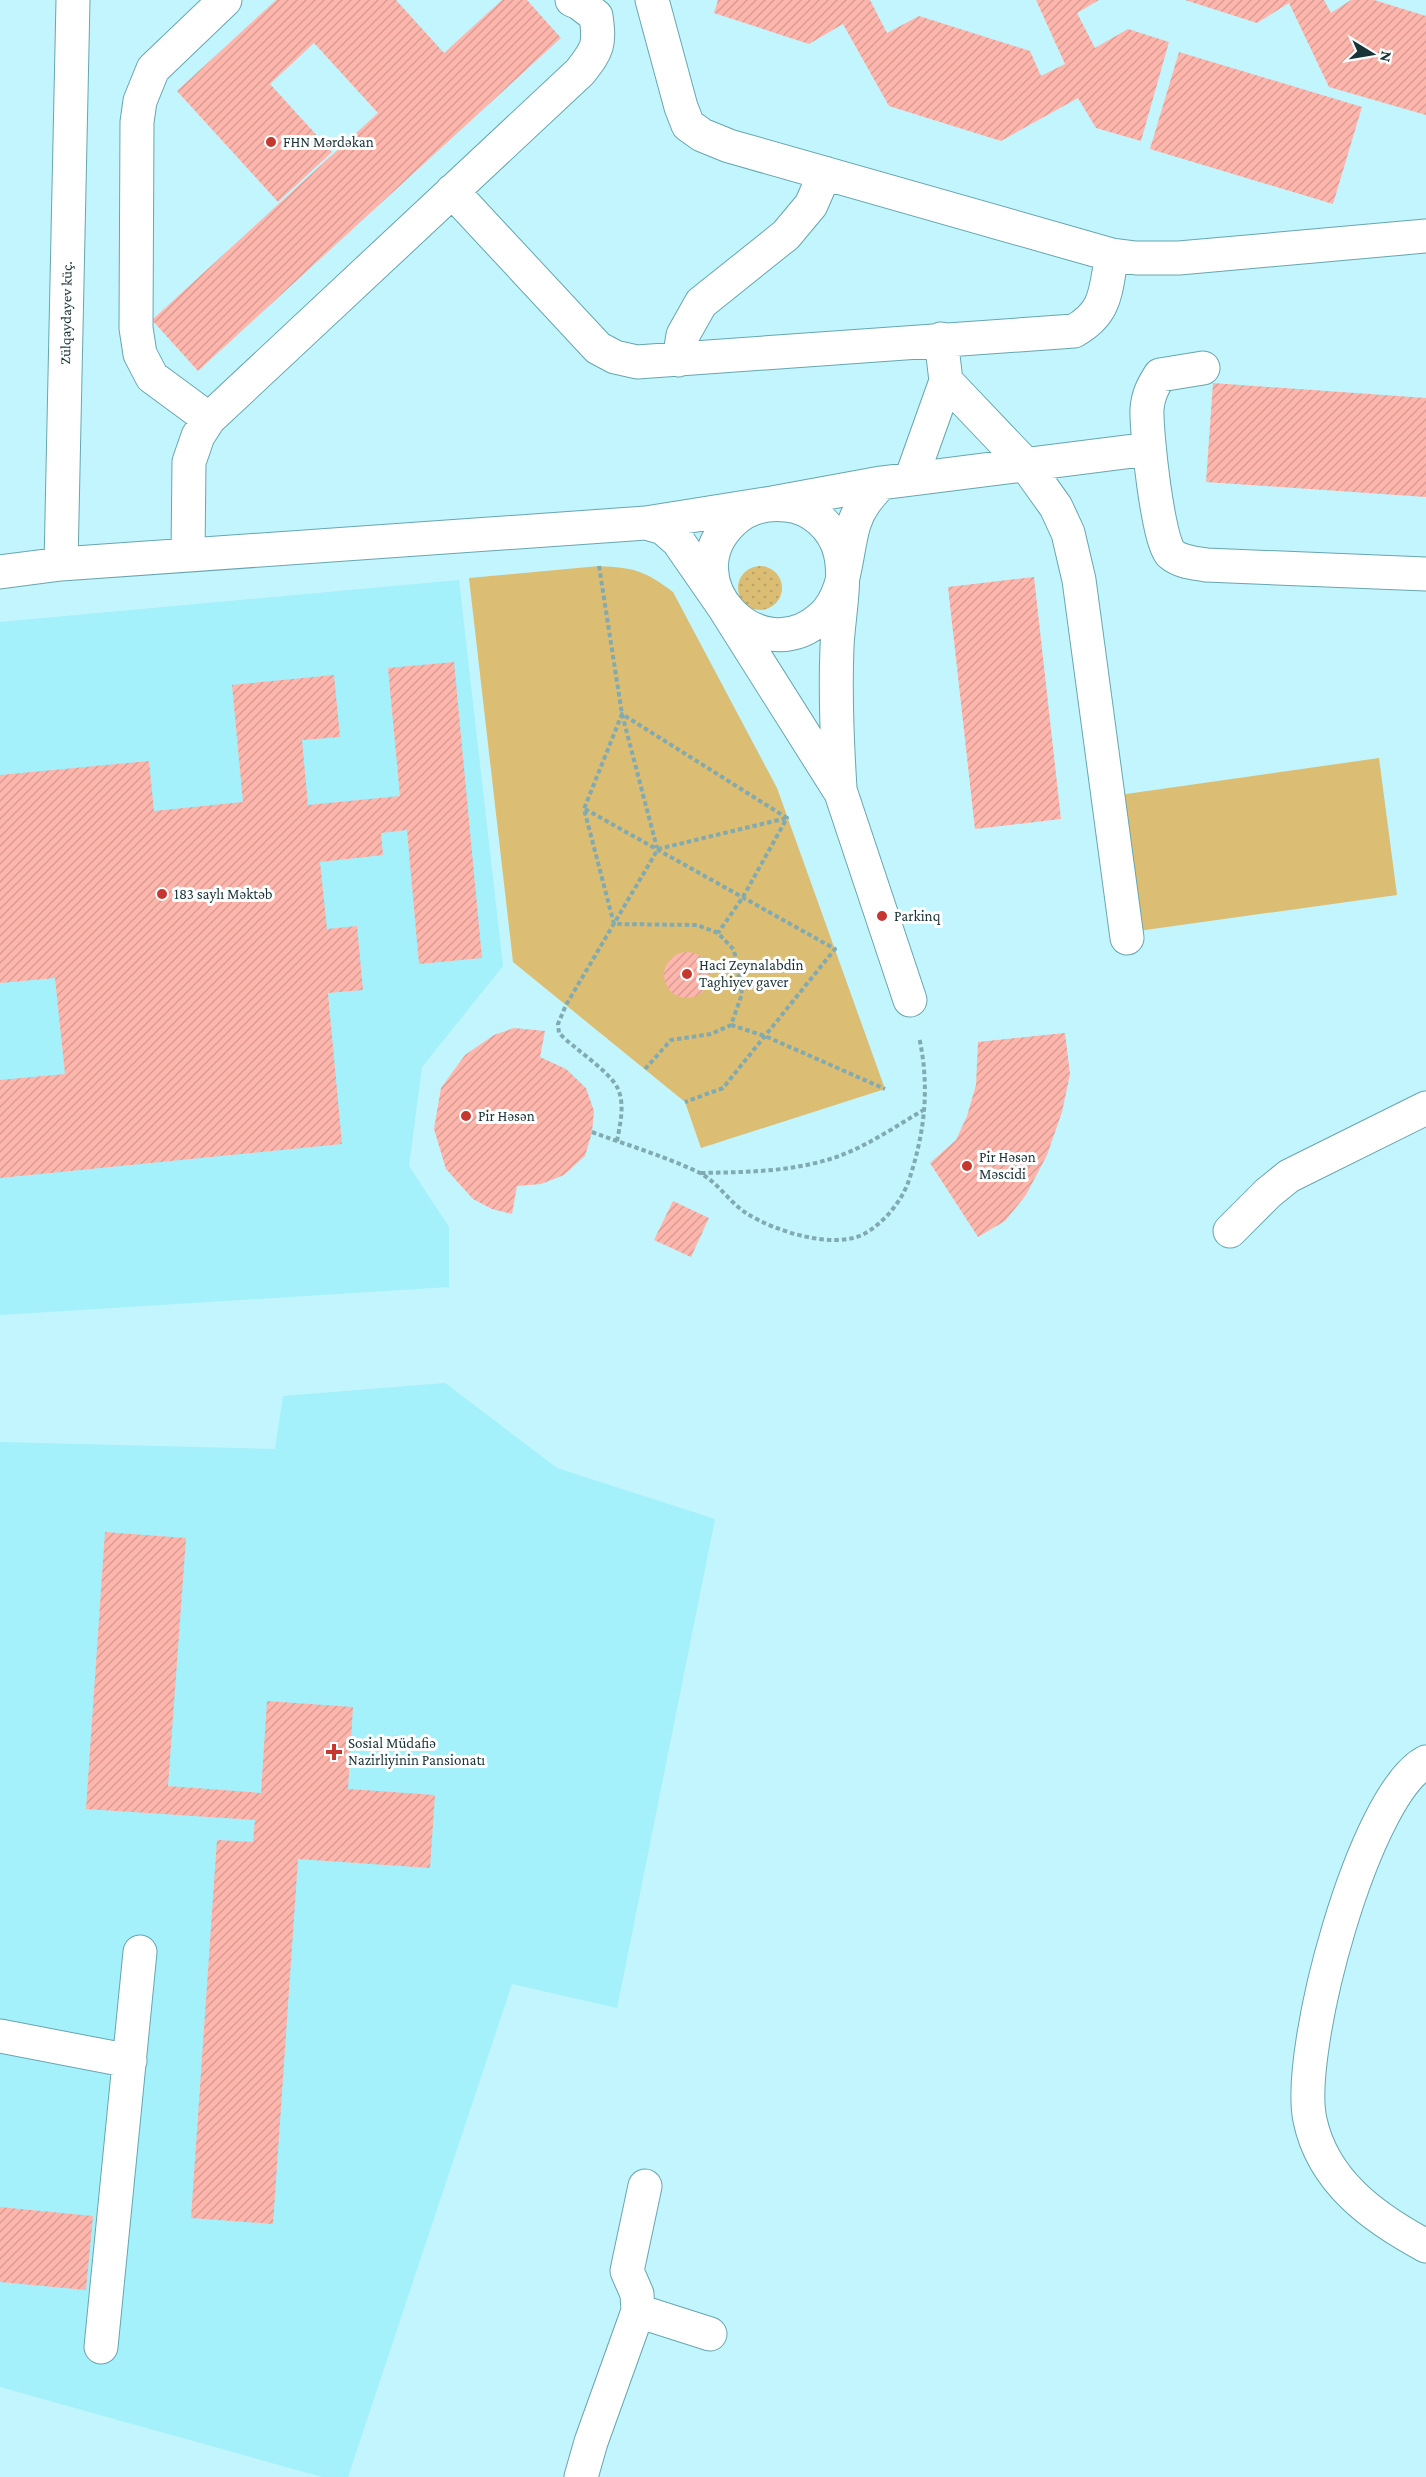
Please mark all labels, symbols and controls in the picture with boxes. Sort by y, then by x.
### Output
north arrow [1342,24,1402,84]
text: N [1377,50,1396,64]
place label: FHN Mərdəkan [283,134,374,150]
marker: FHN Mərdəkan [264,135,278,149]
street label: Zülqaydayev küç. [57,261,76,365]
place label: 183 saylı Məktəb [174,886,273,903]
marker: 183 saylı Məktəb [155,887,169,901]
place label: Parkinq [894,908,941,925]
marker: Parkinq [875,909,889,923]
place label: Haci Zeynalabdin Taghiyev gaver [699,957,804,991]
marker: Haci Zeynalabdin Taghiyev gaver [680,967,694,981]
place label: Pir Həsən [478,1108,535,1124]
marker: Pir Həsən [459,1109,473,1123]
place label: Pir Həsən Məscidi [979,1149,1036,1182]
marker: Pir Həsən Məscidi [960,1159,974,1173]
place label: Sosial Müdafiə Nazirliyinin Pansionatı [348,1735,485,1769]
marker: Sosial Müdafiə Nazirliyinin Pansionatı [325,1743,343,1761]

